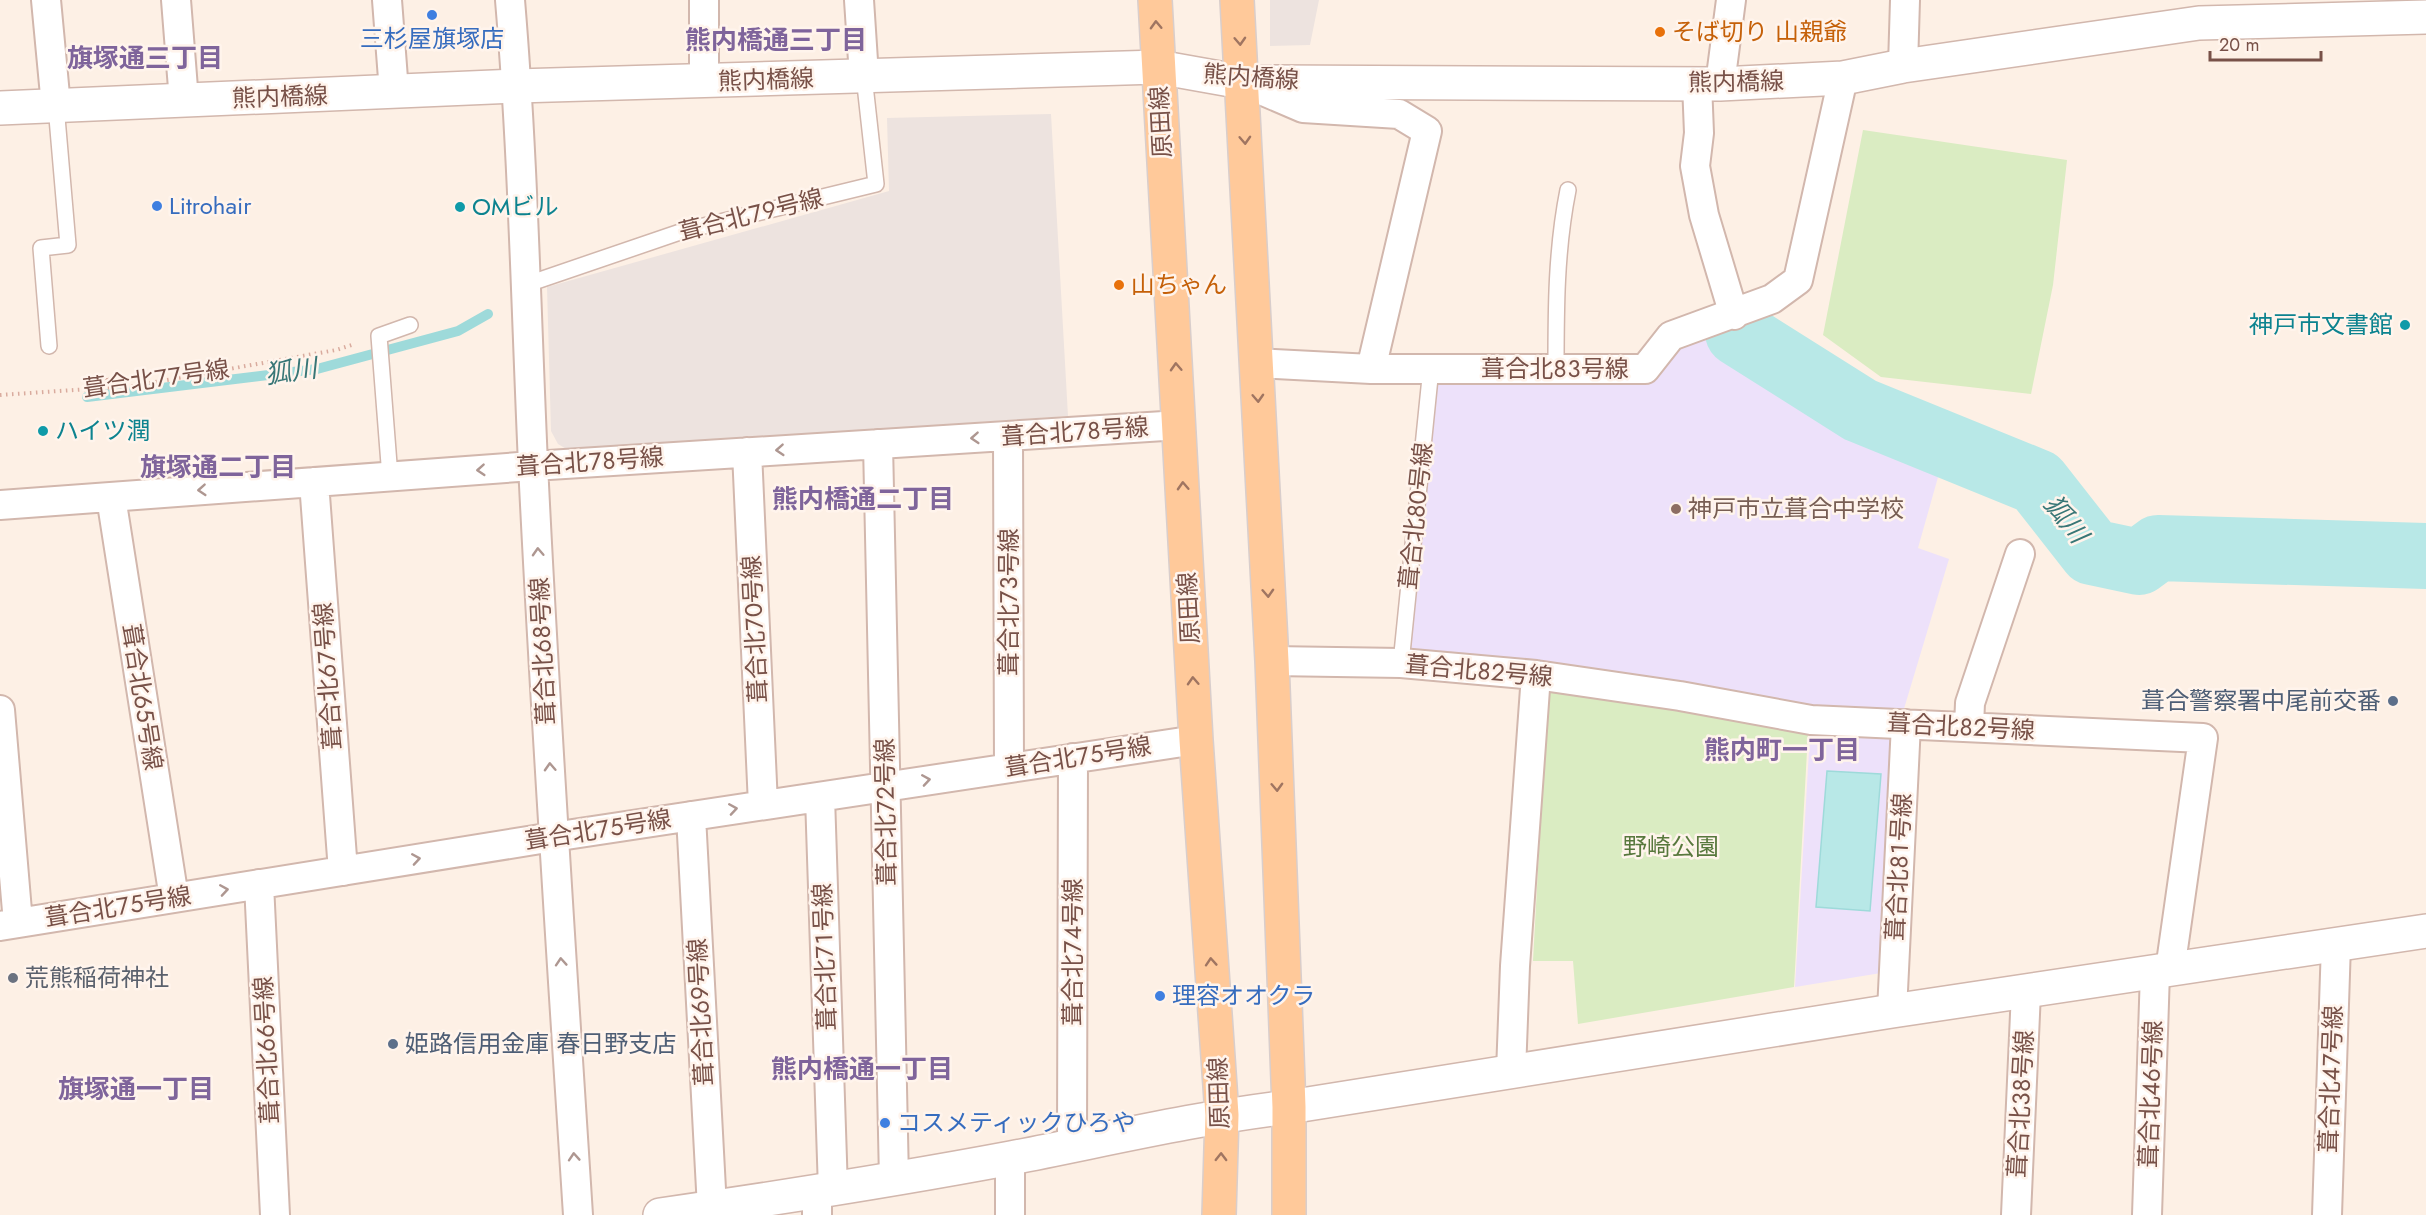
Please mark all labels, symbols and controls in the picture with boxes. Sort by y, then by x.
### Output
marker: 三杉屋旗塚店 [425,8,439,22]
place label: そば切り 山親爺 [1672,14,1847,49]
place label: 三杉屋旗塚店 [360,21,504,56]
district label: 熊内橋通三丁目 [685,21,867,59]
one-way arrow [1150,21,1162,30]
scale bar [2210,24,2321,62]
marker: そば切り 山親爺 [1653,25,1667,39]
text: 20 m [2219,32,2259,58]
one-way arrow [1233,36,1246,45]
district label: 旗塚通三丁目 [67,39,223,77]
street label: 熊内橋線 [1202,56,1300,97]
street label: 熊内橋線 [717,60,815,99]
street label: 熊内橋線 [1688,63,1784,100]
street label: 熊内橋線 [231,77,329,116]
street label: 原田線 [1141,85,1180,159]
one-way arrow [1239,136,1252,145]
street label: 葺合北７９号線 [675,180,827,249]
place label: Litrohair [169,188,252,223]
place label: OMビル [472,189,558,224]
marker: Litrohair [150,199,164,213]
marker: OMビル [453,200,467,214]
place label: 山ちゃん [1131,267,1227,302]
marker: 山ちゃん [1112,278,1126,292]
place label: 神戸市文書館 [2249,307,2393,342]
marker: 神戸市文書館 [2398,318,2412,332]
water label: 狐川 [263,348,322,393]
street label: 葺合北７７号線 [80,351,232,406]
street label: 葺合北８３号線 [1481,351,1629,386]
one-way arrow [1170,362,1183,371]
one-way arrow [1251,393,1264,402]
street label: 葺合北７８号線 [1000,409,1150,454]
place label: ハイツ潤 [55,413,151,448]
marker: ハイツ潤 [36,424,50,438]
one-way arrow [970,431,979,444]
street label: 葺合北７８号線 [515,439,665,484]
street label: 葺合北８０号線 [1390,441,1441,591]
one-way arrow [775,444,784,457]
district label: 旗塚通二丁目 [140,448,296,486]
one-way arrow [476,463,485,476]
district label: 熊内橋通二丁目 [772,480,954,518]
one-way arrow [1177,482,1190,491]
one-way arrow [198,483,207,496]
water label: 狐川 [2035,487,2099,554]
place label: 神戸市立葺合中学校 [1688,491,1904,526]
marker: 神戸市立葺合中学校 [1669,502,1683,516]
street label: 葺合北７３号線 [991,528,1026,676]
one-way arrow [532,547,545,556]
street label: 葺合北７０号線 [733,554,776,704]
street label: 原田線 [1169,571,1208,645]
street label: 葺合北６８号線 [521,576,564,726]
one-way arrow [1261,588,1274,597]
street label: 葺合北６７号線 [305,601,350,751]
street label: 葺合北６５号線 [114,621,171,773]
street label: 葺合北８２号線 [1404,647,1554,694]
one-way arrow [1187,677,1200,686]
place label: 葺合警察署中尾前交番 [2141,683,2381,718]
marker: 葺合警察署中尾前交番 [2386,694,2400,708]
street label: 葺合北８２号線 [1886,705,2036,748]
street label: 葺合北７５号線 [1002,728,1154,785]
district label: 熊内町一丁目 [1704,731,1860,769]
street label: 葺合北７２号線 [867,738,904,886]
one-way arrow [543,763,556,772]
one-way arrow [921,775,931,787]
one-way arrow [1270,783,1283,792]
street label: 葺合北８１号線 [1877,792,1920,942]
street label: 葺合北７５号線 [522,801,674,858]
one-way arrow [729,804,738,816]
park label: 野崎公園 [1623,829,1719,864]
one-way arrow [411,853,421,865]
street label: 葺合北７５号線 [42,878,194,935]
street label: 葺合北７４号線 [1055,878,1090,1026]
street label: 葺合北７１号線 [804,883,845,1032]
one-way arrow [218,884,228,897]
street label: 葺合北６９号線 [679,937,722,1087]
one-way arrow [555,957,568,966]
one-way arrow [1205,957,1218,966]
place label: 荒熊稲荷神社 [25,960,169,995]
marker: 荒熊稲荷神社 [6,971,20,985]
street label: 葺合北６６号線 [245,975,288,1125]
place label: 理容オオクラ [1172,978,1316,1013]
marker: 理容オオクラ [1153,989,1167,1003]
street label: 葺合北４７号線 [2310,1004,2351,1153]
street label: 葺合北４６号線 [2130,1019,2171,1168]
place label: 姫路信用金庫 春日野支店 [405,1026,676,1061]
street label: 葺合北３８号線 [1999,1029,2042,1179]
marker: 姫路信用金庫 春日野支店 [386,1037,400,1051]
district label: 熊内橋通一丁目 [771,1050,953,1088]
street label: 原田線 [1200,1056,1237,1130]
district label: 旗塚通一丁目 [58,1070,214,1108]
place label: コスメティックひろや [897,1105,1136,1140]
marker: コスメティックひろや [878,1116,892,1130]
one-way arrow [568,1152,581,1161]
one-way arrow [1214,1152,1227,1161]

